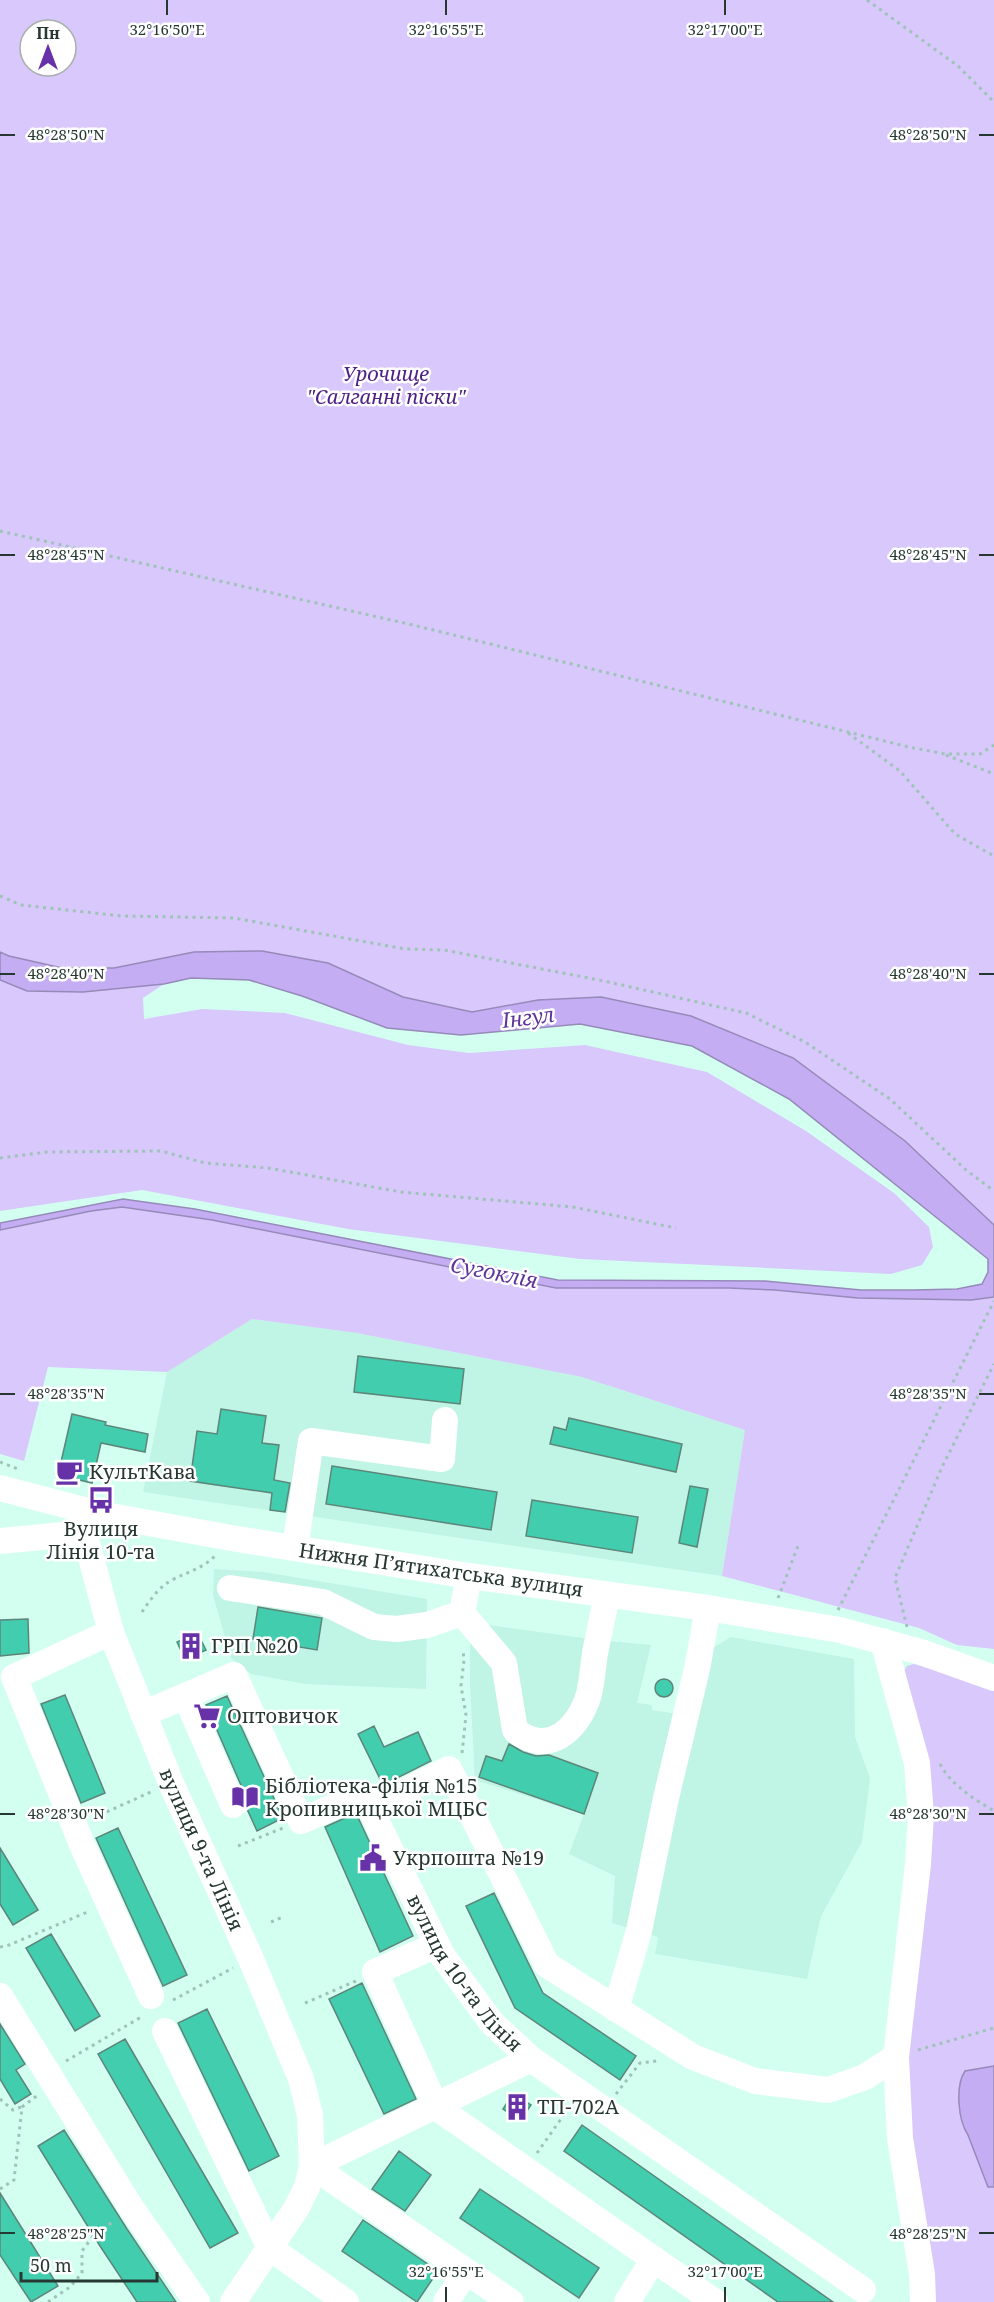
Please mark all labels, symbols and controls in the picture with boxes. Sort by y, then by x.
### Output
north arrow [18,18,78,78]
text: 32°16'50"E [129,19,205,39]
text: 32°16'55"E [408,19,484,39]
text: 32°17'00"E [687,19,763,39]
text: Пн [36,22,60,44]
text: 48°28'50"N [27,124,105,144]
text: 48°28'50"N [889,124,967,144]
park label: Урочище "Салганні піски" [307,360,466,410]
text: 48°28'45"N [27,544,105,564]
text: 48°28'45"N [889,544,967,564]
text: 48°28'40"N [27,963,105,983]
text: 48°28'40"N [889,963,967,983]
water label: Інгул [499,1000,555,1034]
water label: Сугоклія [448,1250,540,1294]
text: 48°28'35"N [27,1383,105,1403]
text: 48°28'35"N [889,1383,967,1403]
cafe icon: КультКава [54,1457,84,1487]
place label: КультКава [89,1458,196,1485]
bus stop icon: Вулиця Лінія 10-та [86,1485,116,1515]
place label: Вулиця Лінія 10-та [47,1515,155,1565]
street label: Нижня Пʼятихатська вулиця [297,1536,585,1603]
building icon: ГРП №20 [176,1631,206,1661]
place label: ГРП №20 [211,1632,298,1659]
supermarket icon: Оптовичок [192,1701,222,1731]
place label: Оптовичок [227,1702,338,1729]
street label: вулиця 9-та Лінія [153,1764,250,1935]
place label: Бібліотека-філія №15 Кропивницької МЦБС [265,1772,487,1822]
library icon: Бібліотека-філія №15 Кропивницької МЦБС [230,1782,260,1812]
text: 48°28'30"N [27,1803,105,1823]
text: 48°28'30"N [889,1803,967,1823]
public building icon: Укрпошта №19 [358,1843,388,1873]
place label: Укрпошта №19 [393,1844,544,1871]
street label: вулиця 10-та Лінія [401,1889,528,2057]
building icon: ТП-702А [502,2092,532,2122]
place label: ТП-702А [537,2093,620,2120]
text: 48°28'25"N [27,2223,105,2243]
text: 48°28'25"N [889,2223,967,2243]
scale bar [21,2245,158,2283]
text: 50 m [30,2253,72,2277]
text: 32°16'55"E [408,2261,484,2281]
text: 32°17'00"E [687,2261,763,2281]

